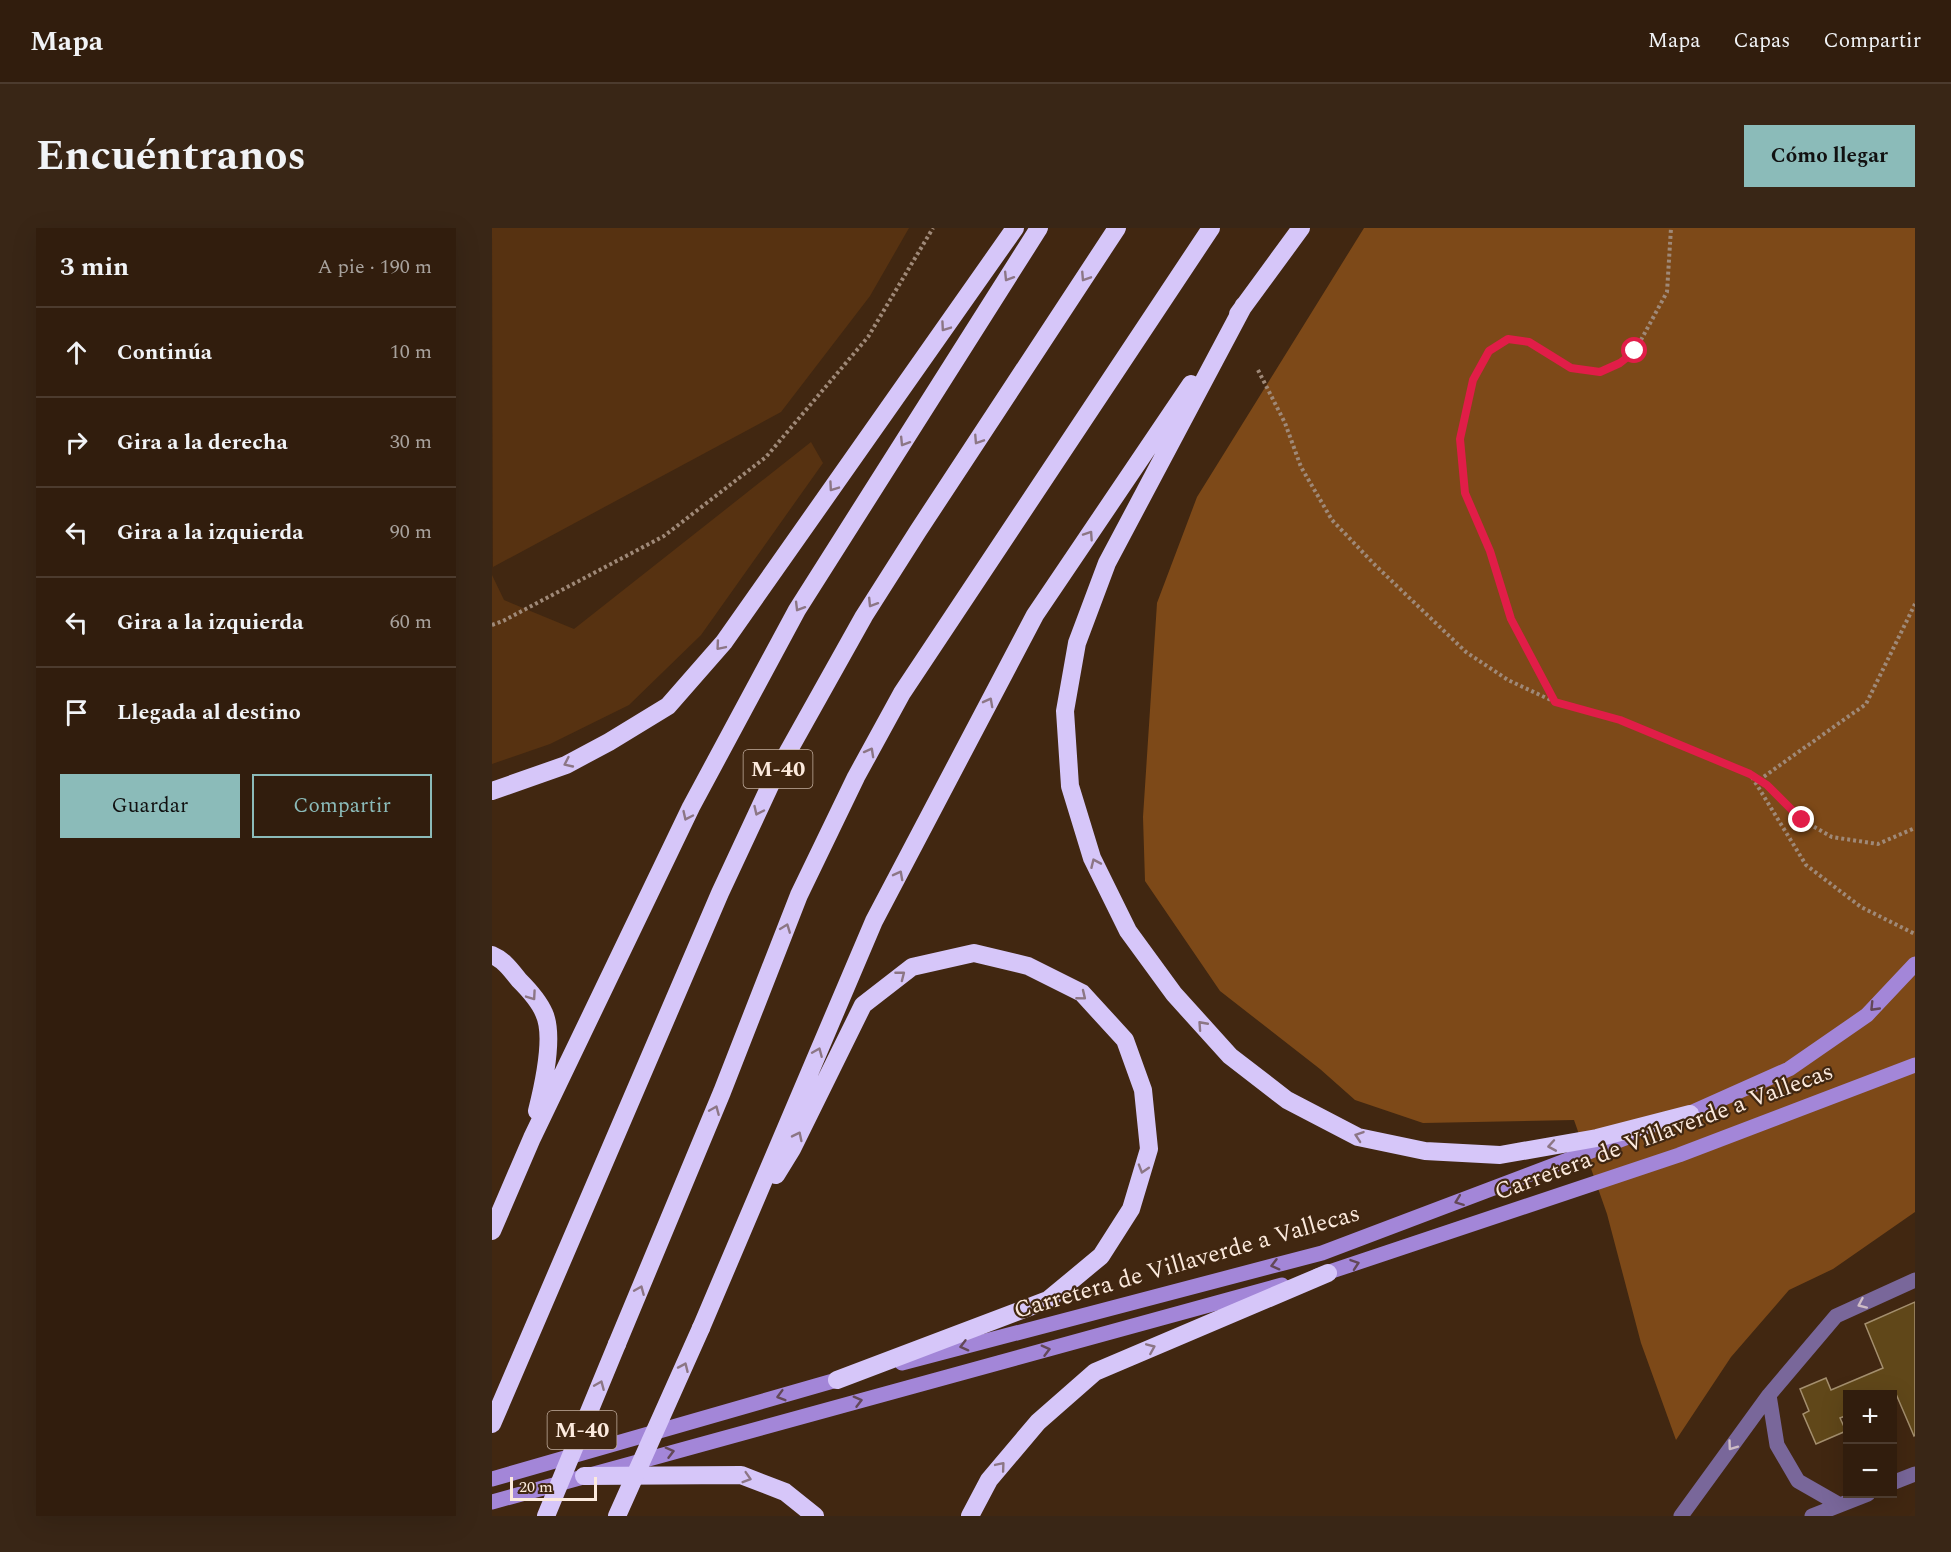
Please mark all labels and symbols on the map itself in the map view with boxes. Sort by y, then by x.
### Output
one-way arrow [1081,270,1092,281]
one-way arrow [1005,271,1016,282]
one-way arrow [941,321,952,332]
route start [1621,337,1647,363]
one-way arrow [974,433,985,444]
one-way arrow [899,436,911,446]
one-way arrow [829,481,840,492]
one-way arrow [1082,531,1093,542]
one-way arrow [869,597,880,608]
one-way arrow [795,601,807,611]
one-way arrow [717,639,728,650]
one-way arrow [982,698,993,709]
one-way arrow [863,748,874,758]
road number: M-40 [744,750,812,788]
one-way arrow [563,756,574,768]
one-way arrow [754,805,766,816]
route end [1788,806,1814,832]
one-way arrow [683,809,695,820]
one-way arrow [1090,859,1102,870]
one-way arrow [891,870,903,881]
one-way arrow [779,923,791,934]
one-way arrow [895,972,906,983]
one-way arrow [1075,988,1086,999]
one-way arrow [525,989,536,1000]
one-way arrow [1871,999,1882,1010]
one-way arrow [1198,1021,1209,1032]
one-way arrow [811,1048,823,1059]
street label: Carretera de Villaverde a Vallecas [1489,1054,1839,1210]
one-way arrow [708,1105,720,1116]
one-way arrow [1354,1131,1365,1144]
one-way arrow [791,1132,803,1143]
one-way arrow [1547,1139,1557,1152]
one-way arrow [1138,1163,1151,1174]
one-way arrow [1454,1194,1465,1206]
street label: Carretera de Villaverde a Vallecas [1010,1195,1364,1329]
one-way arrow [1270,1258,1280,1271]
one-way arrow [1349,1258,1360,1271]
one-way arrow [633,1285,645,1296]
one-way arrow [1857,1297,1868,1309]
one-way arrow [959,1339,969,1352]
one-way arrow [1145,1343,1156,1355]
one-way arrow [1041,1344,1051,1357]
one-way arrow [677,1362,689,1373]
one-way arrow [593,1380,605,1391]
one-way arrow [776,1389,787,1401]
one-way arrow [852,1396,863,1408]
road number: M-40 [548,1411,616,1449]
one-way arrow [1728,1440,1739,1451]
one-way arrow [664,1447,675,1459]
one-way arrow [993,1462,1004,1473]
one-way arrow [741,1471,752,1483]
scale bar [510,1474,597,1502]

